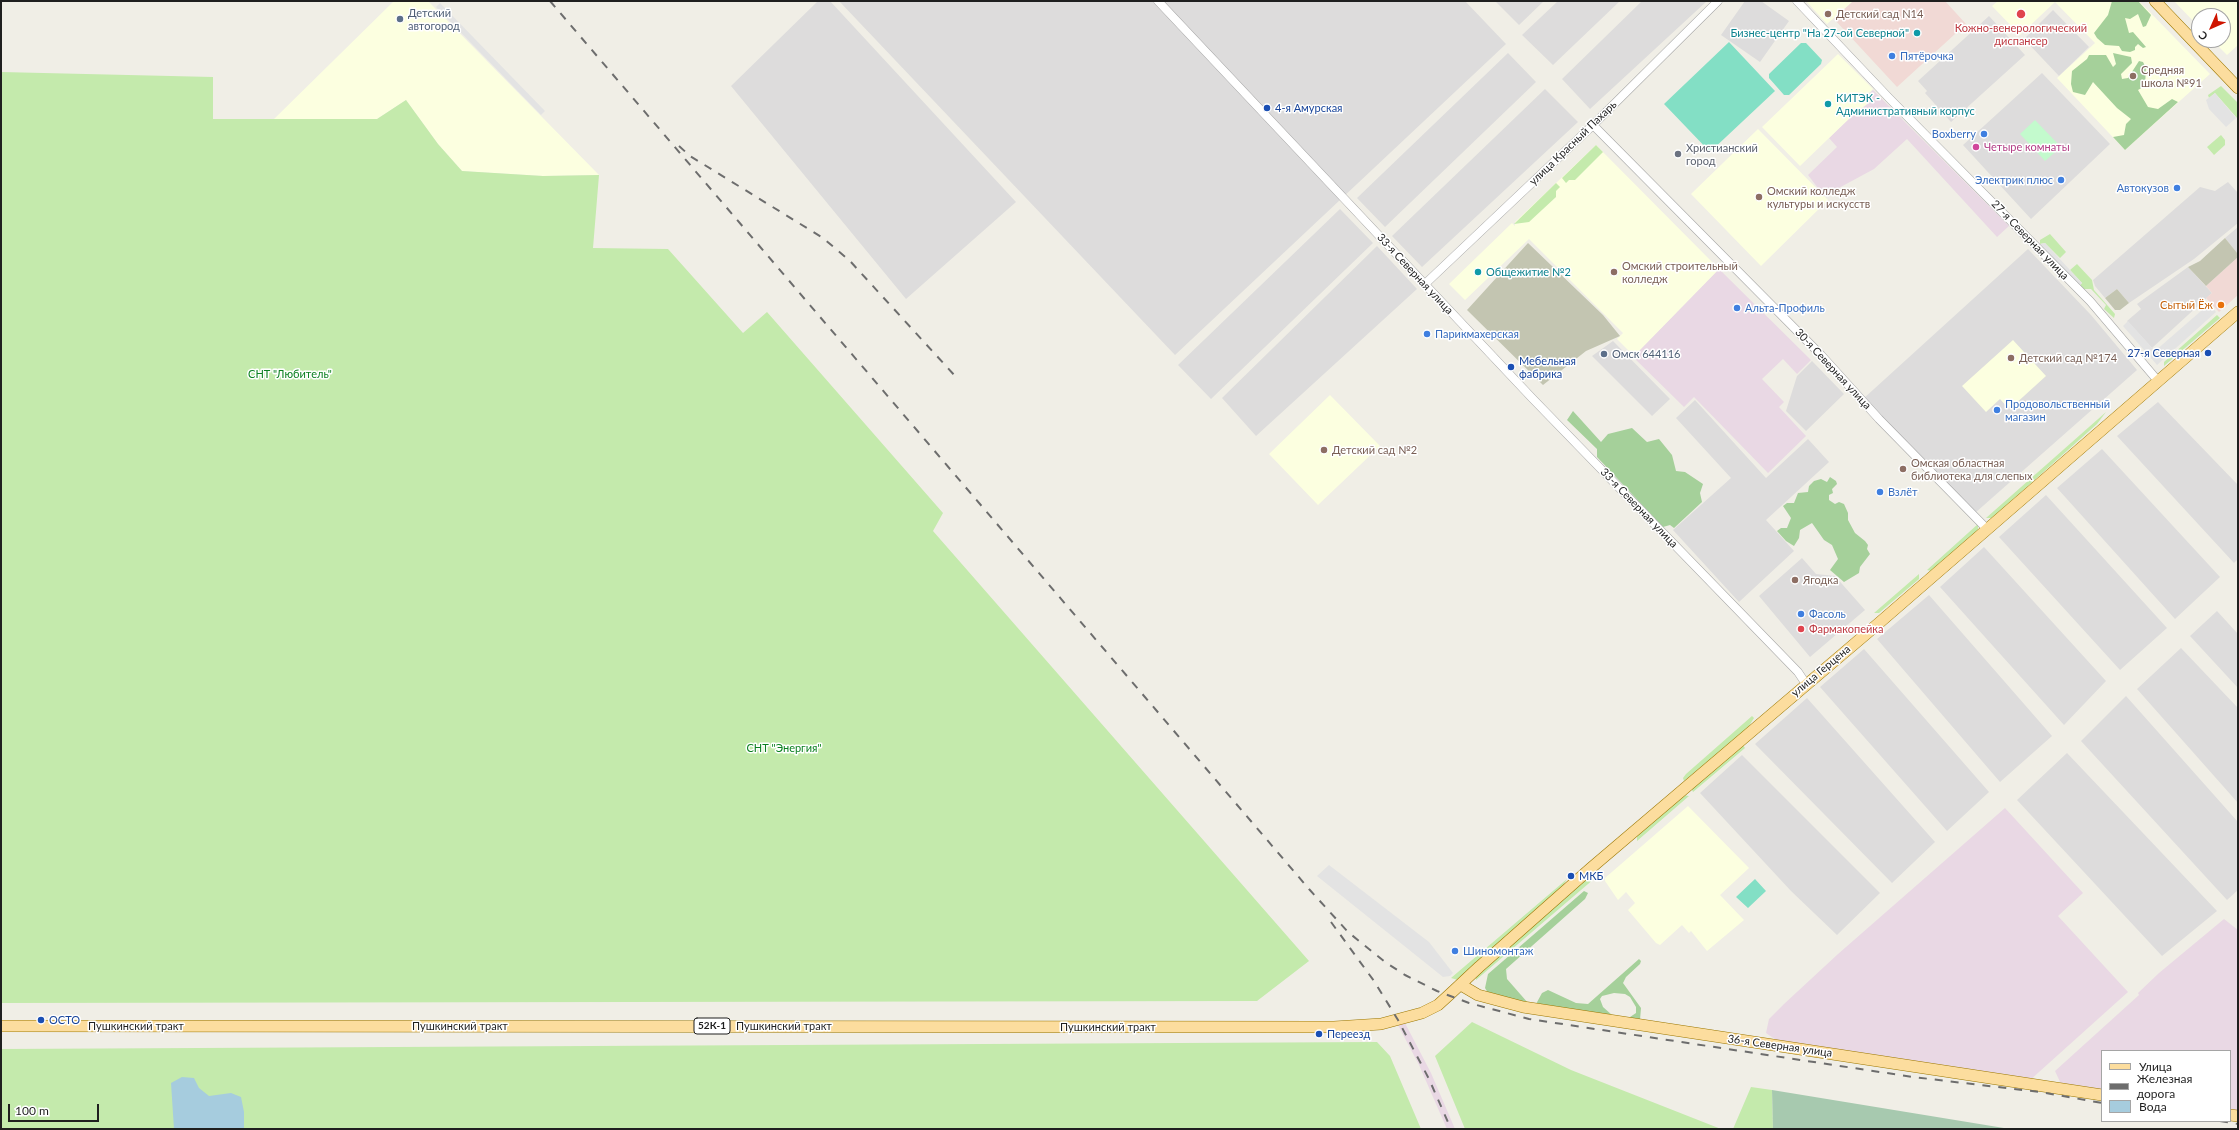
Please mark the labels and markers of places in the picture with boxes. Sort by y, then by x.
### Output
place label: Детский автогород [408,6,460,32]
place label: Детский сад N14 [1836,7,1923,21]
marker: Кожно-венерологический диспансер [2015,8,2027,20]
marker: Детский сад N14 [1823,9,1833,19]
marker: Детский автогород [395,14,405,24]
place label: Кожно-венерологический диспансер [1955,21,2087,47]
place label: Бизнес-центр "На 27-ой Северной" [1731,26,1909,40]
marker: Бизнес-центр "На 27-ой Северной" [1912,28,1922,38]
place label: Пятёрочка [1900,49,1954,63]
marker: Пятёрочка [1887,51,1897,61]
place label: Средняя школа №91 [2141,63,2202,89]
marker: Средняя школа №91 [2128,71,2138,81]
place label: КИТЭК - Административный корпус [1836,91,1975,117]
marker: КИТЭК - Административный корпус [1823,99,1833,109]
place label: 4-я Амурская [1275,101,1343,115]
marker: 4-я Амурская [1262,103,1272,113]
place label: Boxberry [1932,127,1976,141]
marker: Boxberry [1979,129,1989,139]
place label: Четыре комнаты [1984,140,2070,154]
place label: Христианский город [1686,141,1758,167]
marker: Четыре комнаты [1971,142,1981,152]
marker: Христианский город [1673,149,1683,159]
place label: Электрик плюс [1975,173,2053,187]
marker: Электрик плюс [2056,175,2066,185]
place label: Автокузов [2117,181,2169,195]
marker: Автокузов [2172,183,2182,193]
place label: Омский колледж культуры и искусств [1767,184,1870,210]
marker: Омский колледж культуры и искусств [1754,192,1764,202]
place label: Омский строительный колледж [1622,259,1738,285]
place label: Общежитие №2 [1486,265,1571,279]
marker: Общежитие №2 [1473,267,1483,277]
marker: Омский строительный колледж [1609,267,1619,277]
place label: Сытый Ёж [2160,298,2213,312]
marker: Сытый Ёж [2216,300,2226,310]
place label: Альта-Профиль [1745,301,1825,315]
marker: Альта-Профиль [1732,303,1742,313]
place label: Парикмахерская [1435,327,1519,341]
marker: Парикмахерская [1422,329,1432,339]
place label: 27-я Северная [2127,346,2200,360]
place label: Омск 644116 [1612,347,1680,361]
marker: 27-я Северная [2203,348,2213,358]
marker: Омск 644116 [1599,349,1609,359]
place label: Детский сад №174 [2019,351,2117,365]
marker: Детский сад №174 [2006,353,2016,363]
place label: Мебельная фабрика [1519,354,1576,380]
marker: Мебельная фабрика [1506,362,1516,372]
place label: Продовольственный магазин [2005,397,2110,423]
marker: Продовольственный магазин [1992,405,2002,415]
place label: Детский сад №2 [1332,443,1417,457]
marker: Детский сад №2 [1319,445,1329,455]
place label: Омская областная библиотека для слепых [1911,456,2033,482]
marker: Омская областная библиотека для слепых [1898,464,1908,474]
place label: Взлёт [1888,485,1918,499]
marker: Взлёт [1875,487,1885,497]
place label: Ягодка [1803,573,1838,587]
marker: Ягодка [1790,575,1800,585]
place label: Фасоль [1809,607,1846,621]
marker: Фасоль [1796,609,1806,619]
place label: Фармакопейка [1809,622,1884,636]
marker: Фармакопейка [1796,624,1806,634]
place label: МКБ [1579,869,1603,883]
marker: МКБ [1566,871,1576,881]
place label: Шиномонтаж [1463,944,1533,958]
marker: Шиномонтаж [1450,946,1460,956]
place label: ОСТО [49,1013,80,1027]
marker: ОСТО [36,1015,46,1025]
place label: Переезд [1327,1027,1370,1041]
marker: Переезд [1314,1029,1324,1039]

